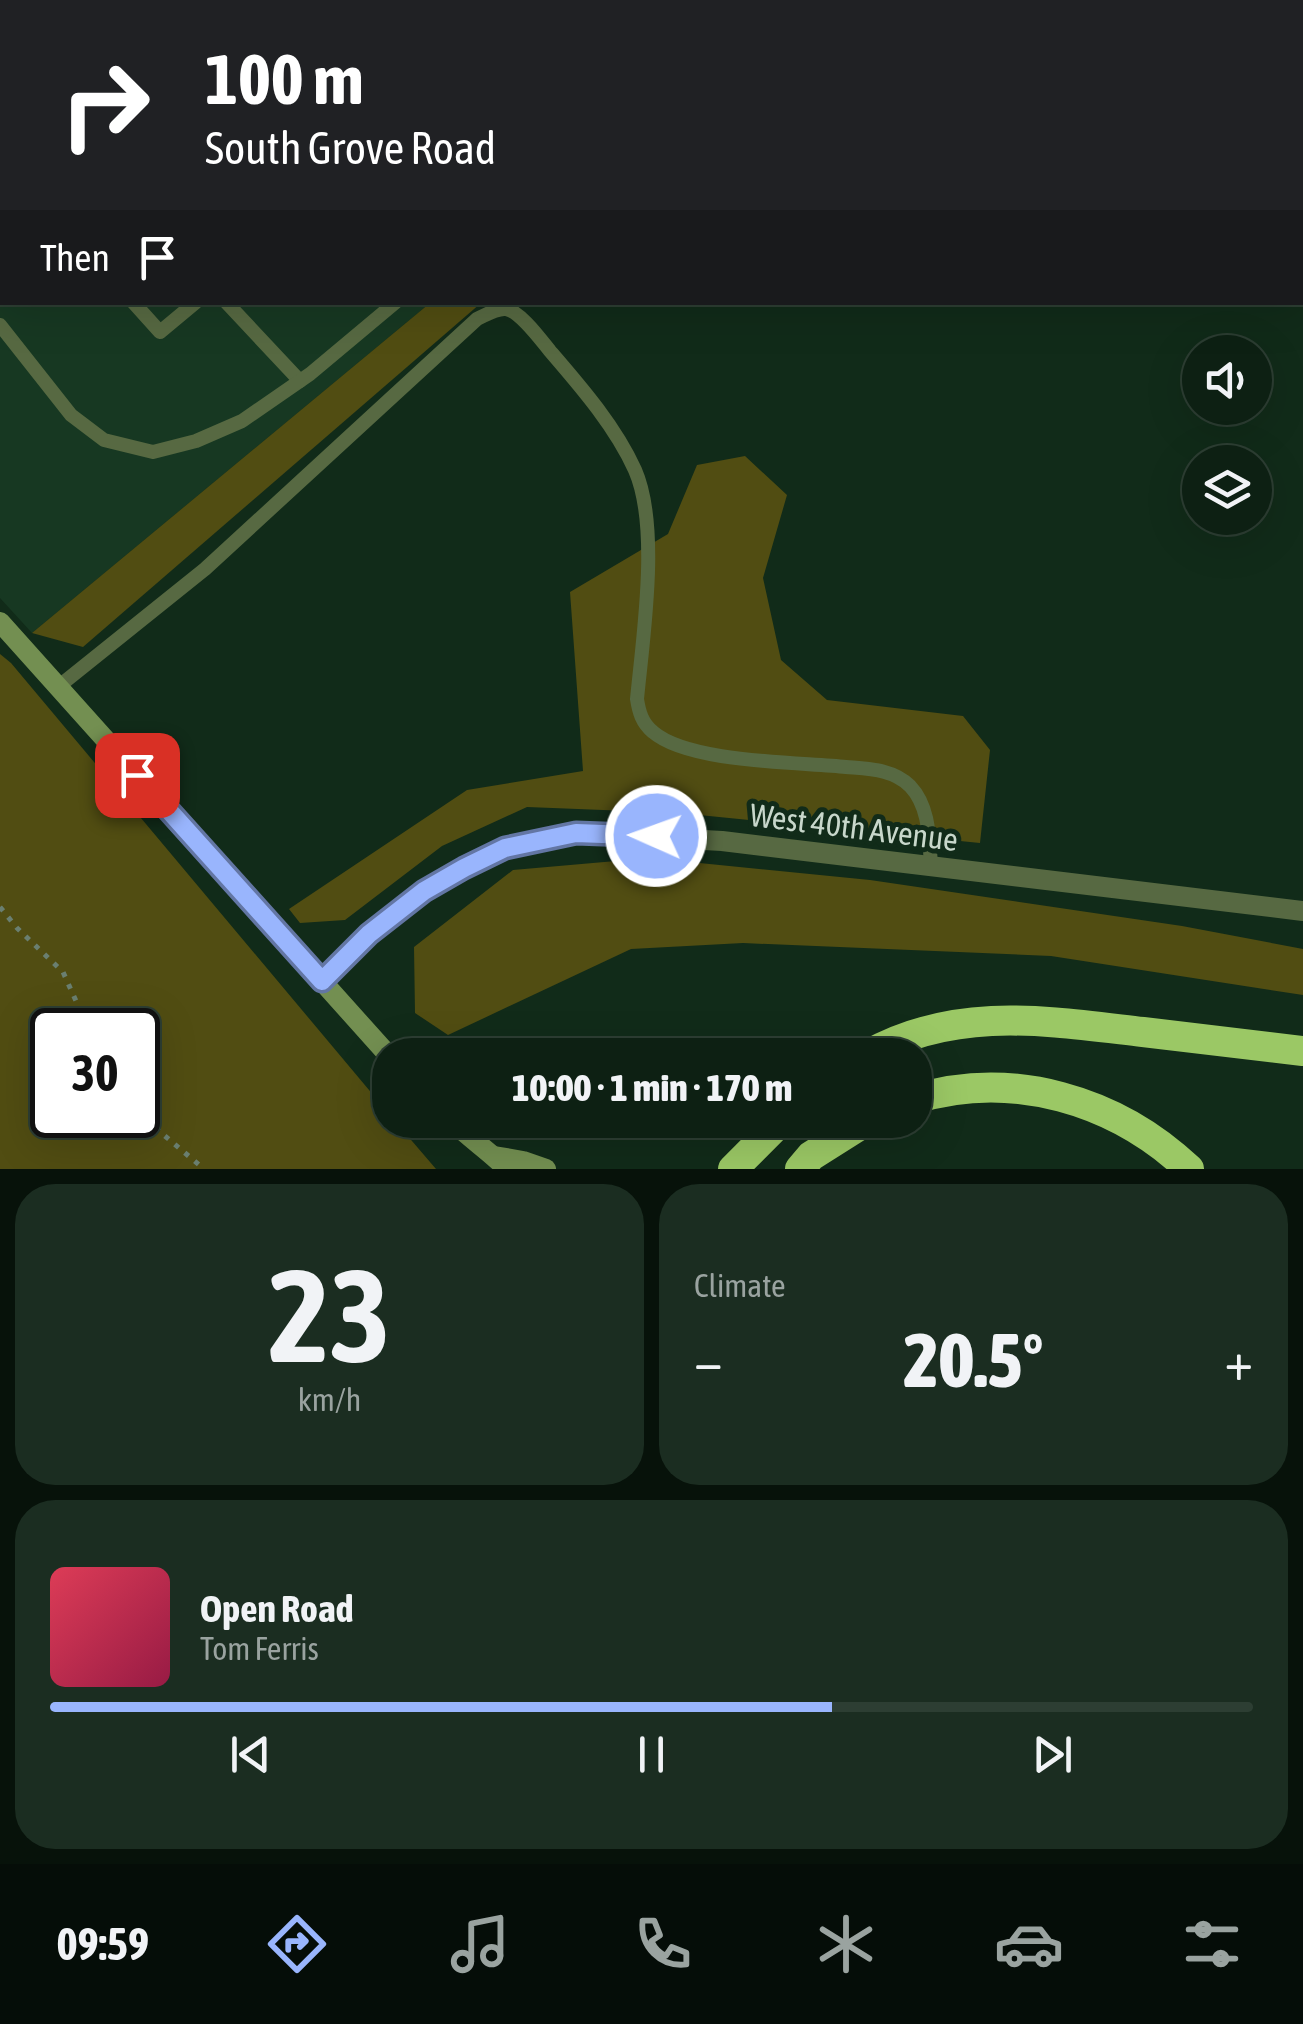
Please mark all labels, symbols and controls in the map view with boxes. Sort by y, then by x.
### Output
text: 100 m [205,39,364,119]
icon: right [40,40,170,170]
text: South Grove Road [205,122,496,174]
icon: arrive [130,230,185,285]
text: Then [40,236,110,279]
map controls [1182,335,1272,535]
button: sound [1182,335,1272,425]
button: layers [1182,445,1272,535]
pin [95,733,180,818]
icon: arrive [110,748,165,803]
position arrow [604,784,708,888]
street label: West 40th Avenue [748,796,960,858]
speed limit sign: 30 [30,1008,160,1138]
text: 10:00 · 1 min · 170 m [512,1066,792,1109]
text: 23 [268,1241,391,1390]
text: Climate [694,1267,786,1304]
text: 20.5° [904,1317,1043,1403]
text: − [694,1329,723,1392]
text: + [1224,1329,1253,1392]
text: km/h [298,1381,361,1418]
text: Open Road [200,1587,354,1630]
text: Tom Ferris [200,1630,319,1667]
icon: previous [223,1727,278,1782]
icon: pause [624,1727,679,1782]
icon: next [1025,1727,1080,1782]
icon: directions [262,1909,332,1979]
icon: music [445,1909,515,1979]
icon: phone [628,1909,698,1979]
icon: climate [811,1909,881,1979]
icon: car [994,1909,1064,1979]
icon: filters [1177,1909,1247,1979]
text: 09:59 [56,1918,149,1970]

